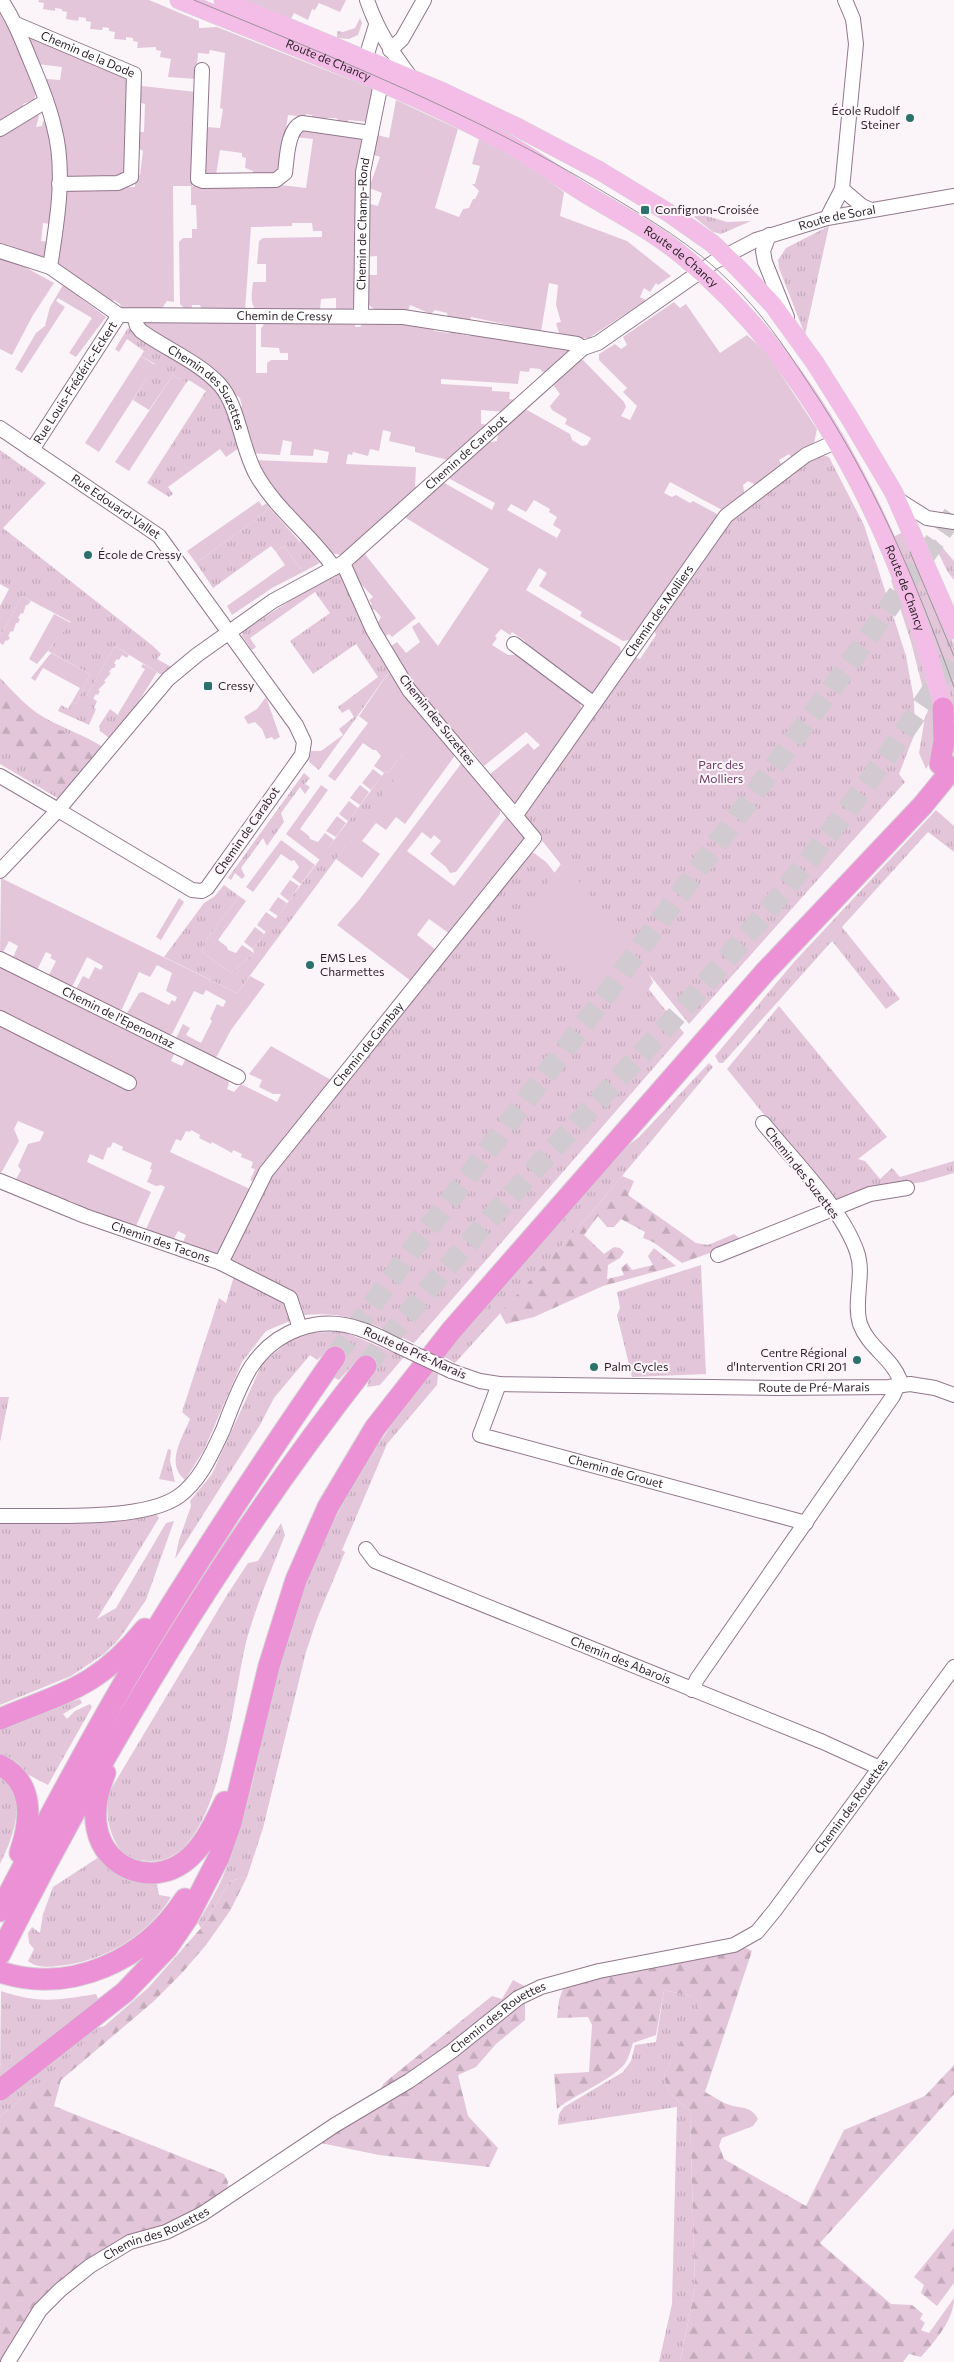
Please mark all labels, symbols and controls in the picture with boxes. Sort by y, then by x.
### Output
street label: Chemin de la Dode [39,27,137,80]
street label: Route de Chancy [284,36,373,83]
place label: École Rudolf Steiner [832,103,900,131]
marker: École Rudolf Steiner [904,112,916,124]
street label: Chemin de Champ-Rond [353,156,372,290]
place label: Confignon-Croisée [655,202,759,216]
street label: Route de Soral [796,202,877,232]
marker: Confignon-Croisée [639,204,651,216]
street label: Route de Chancy [642,222,722,290]
street label: Chemin de Cressy [236,308,333,323]
street label: Rue Louis-Frédéric-Eckert [30,318,119,446]
street label: Chemin des Suzettes [166,341,248,432]
street label: Chemin de Carabot [422,412,509,492]
street label: Rue Edouard-Vallet [69,471,164,541]
street label: Route de Chancy [883,542,928,633]
place label: École de Cressy [98,547,182,561]
marker: École de Cressy [82,549,94,561]
street label: Chemin des Molliers [621,562,696,660]
street label: Chemin des Suzettes [397,671,479,768]
place label: Cressy [218,678,254,692]
marker: Cressy [202,680,214,692]
park label: Parc des Molliers [698,757,744,785]
street label: Chemin de Carabot [211,784,282,877]
place label: EMS Les Charmettes [320,950,384,978]
marker: EMS Les Charmettes [304,959,316,971]
street label: Chemin de l'Epenontaz [60,983,177,1051]
street label: Chemin de Gambay [329,999,406,1089]
street label: Chemin des Suzettes [763,1124,843,1221]
street label: Chemin des Tacons [110,1218,212,1265]
street label: Route de Pré-Marais [362,1323,469,1381]
place label: Centre Régional d'Intervention CRI 201 [726,1345,847,1373]
marker: Centre Régional d'Intervention CRI 201 [851,1354,863,1366]
place label: Palm Cycles [604,1359,668,1373]
marker: Palm Cycles [588,1361,600,1373]
street label: Route de Pré-Marais [758,1379,870,1394]
street label: Chemin de Grouet [567,1451,665,1490]
street label: Chemin des Abarois [569,1633,673,1686]
street label: Chemin des Rouettes [811,1755,890,1856]
street label: Chemin des Rouettes [447,1978,547,2056]
street label: Chemin des Rouettes [100,2203,211,2262]

